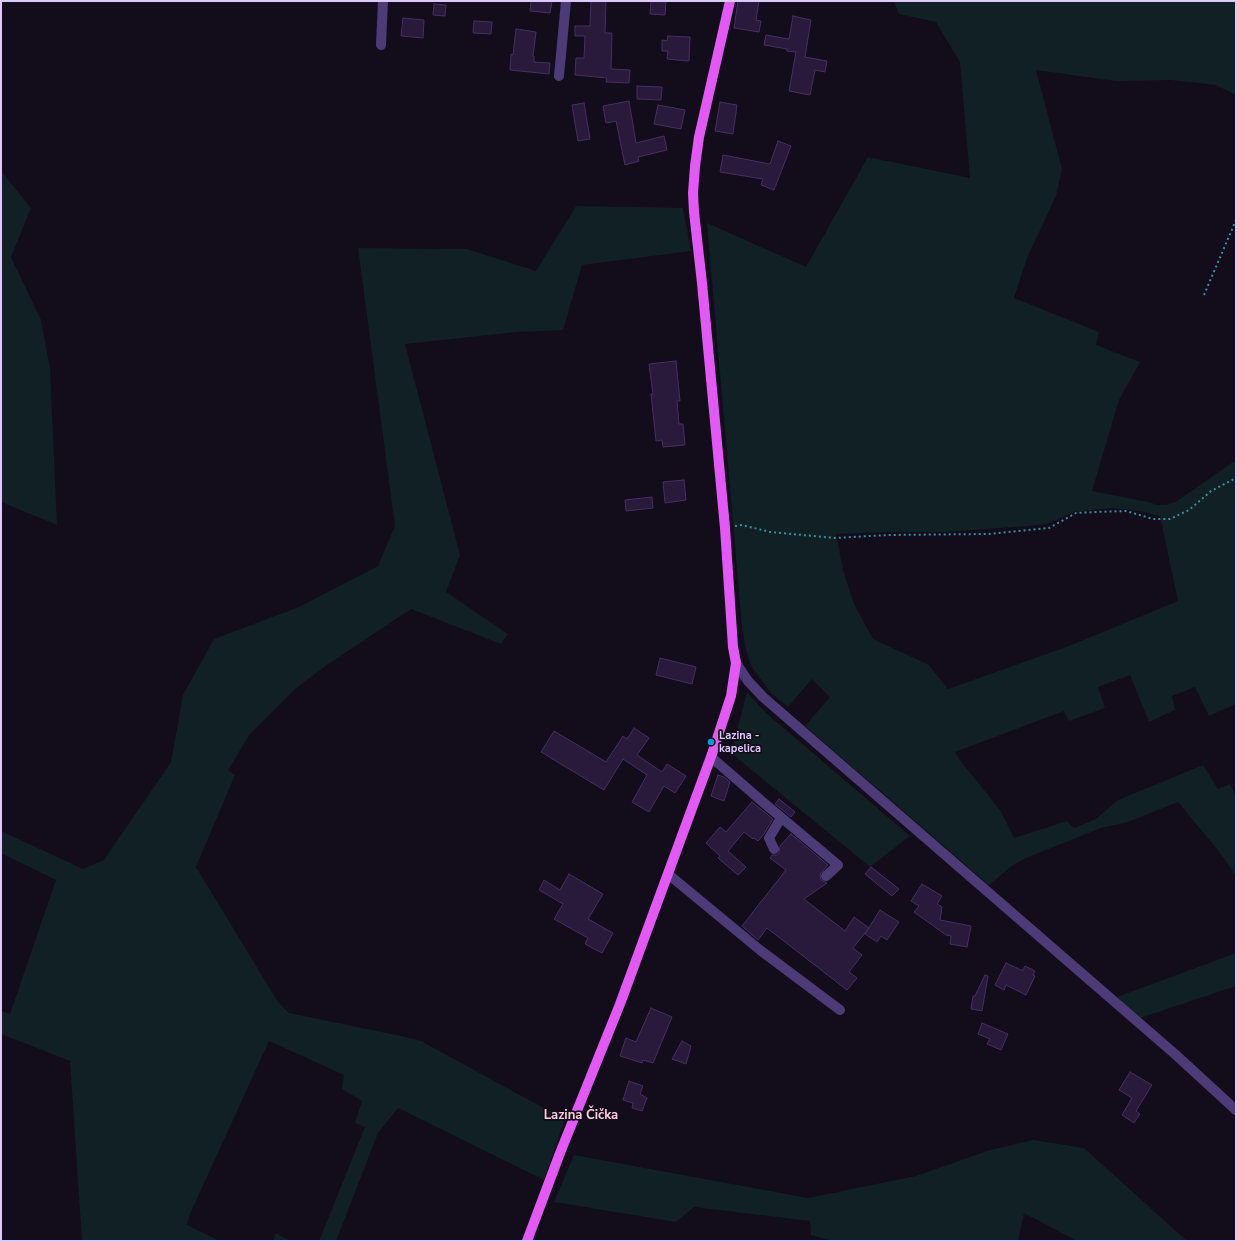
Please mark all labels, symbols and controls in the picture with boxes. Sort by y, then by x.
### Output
place label: Lazina - kapelica [719,729,761,755]
marker: Lazina - kapelica [706,737,716,747]
district label: Lazina Čička [544,1108,618,1124]

